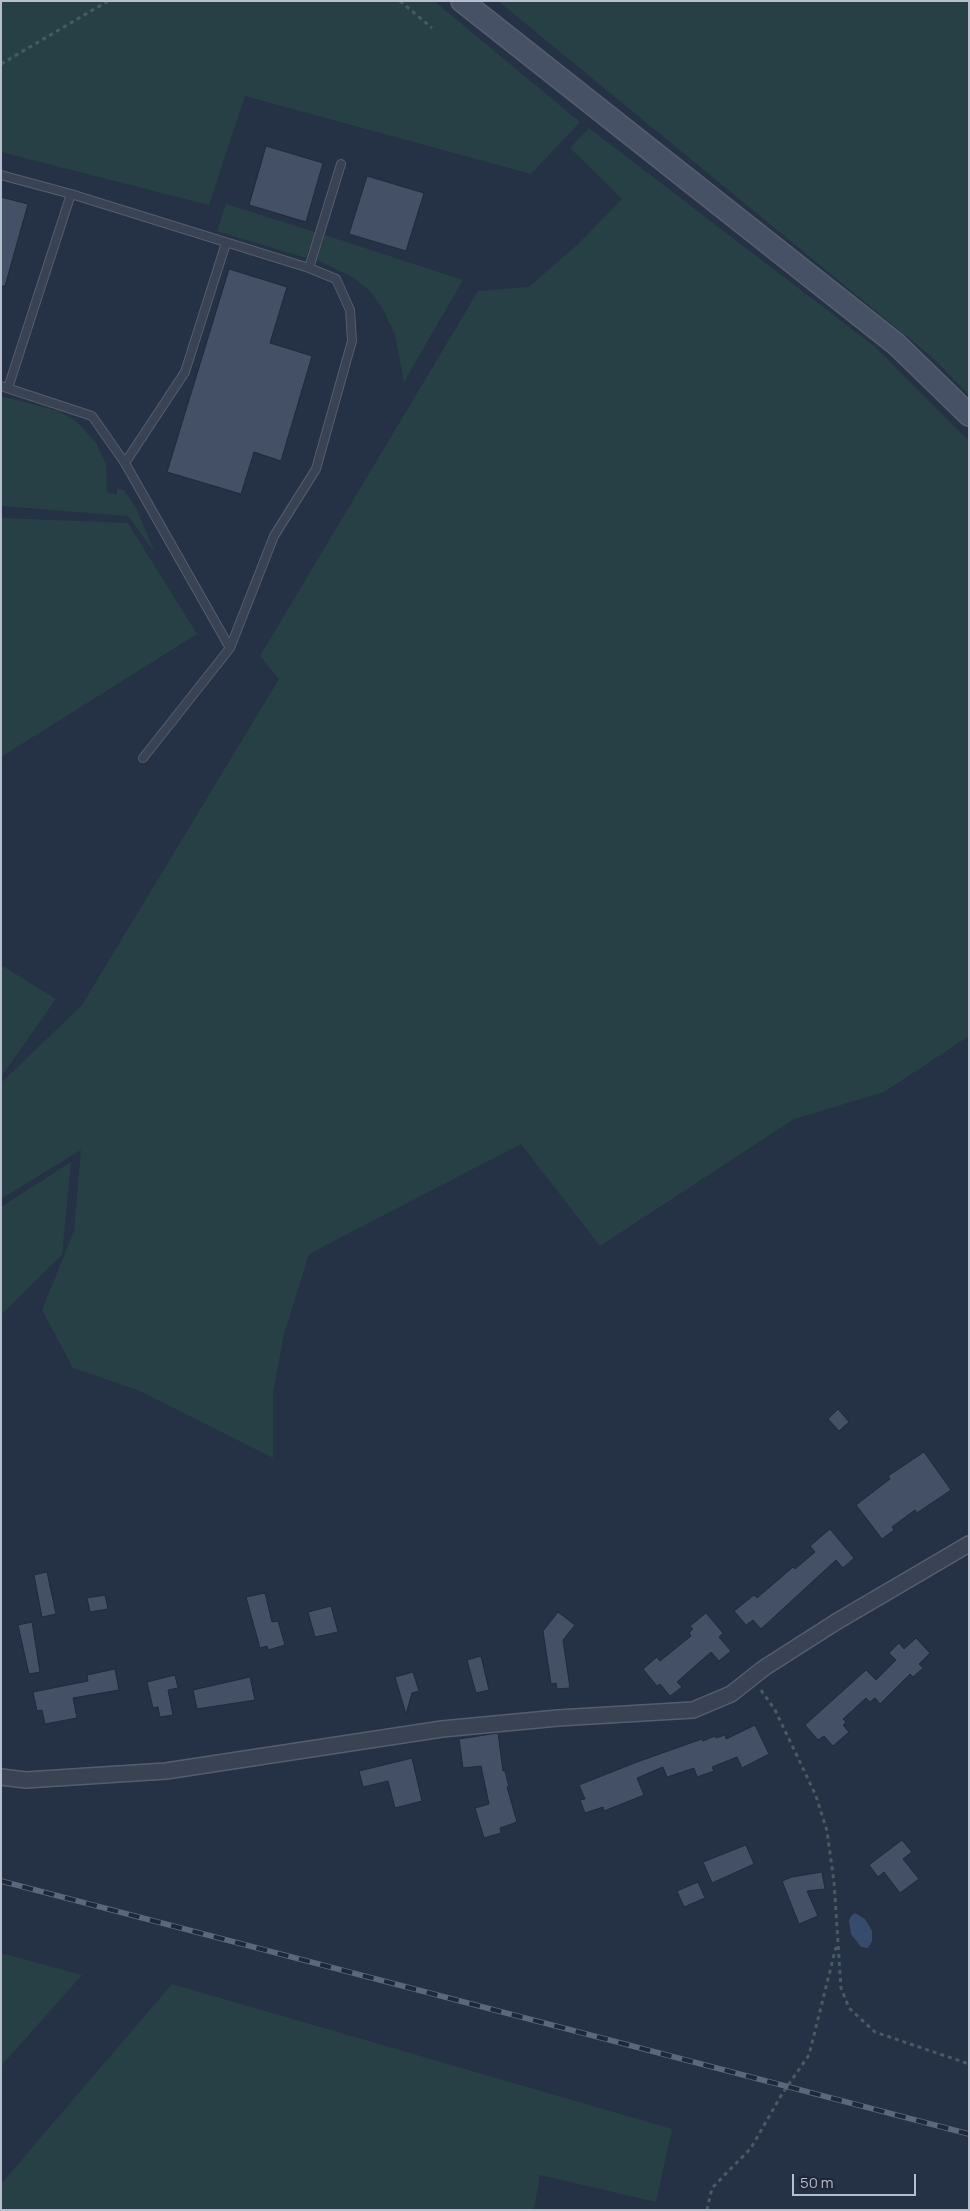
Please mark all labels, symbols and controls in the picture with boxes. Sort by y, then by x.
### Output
scale bar [795,2164,919,2196]
text: 50 m [800,2172,834,2193]

